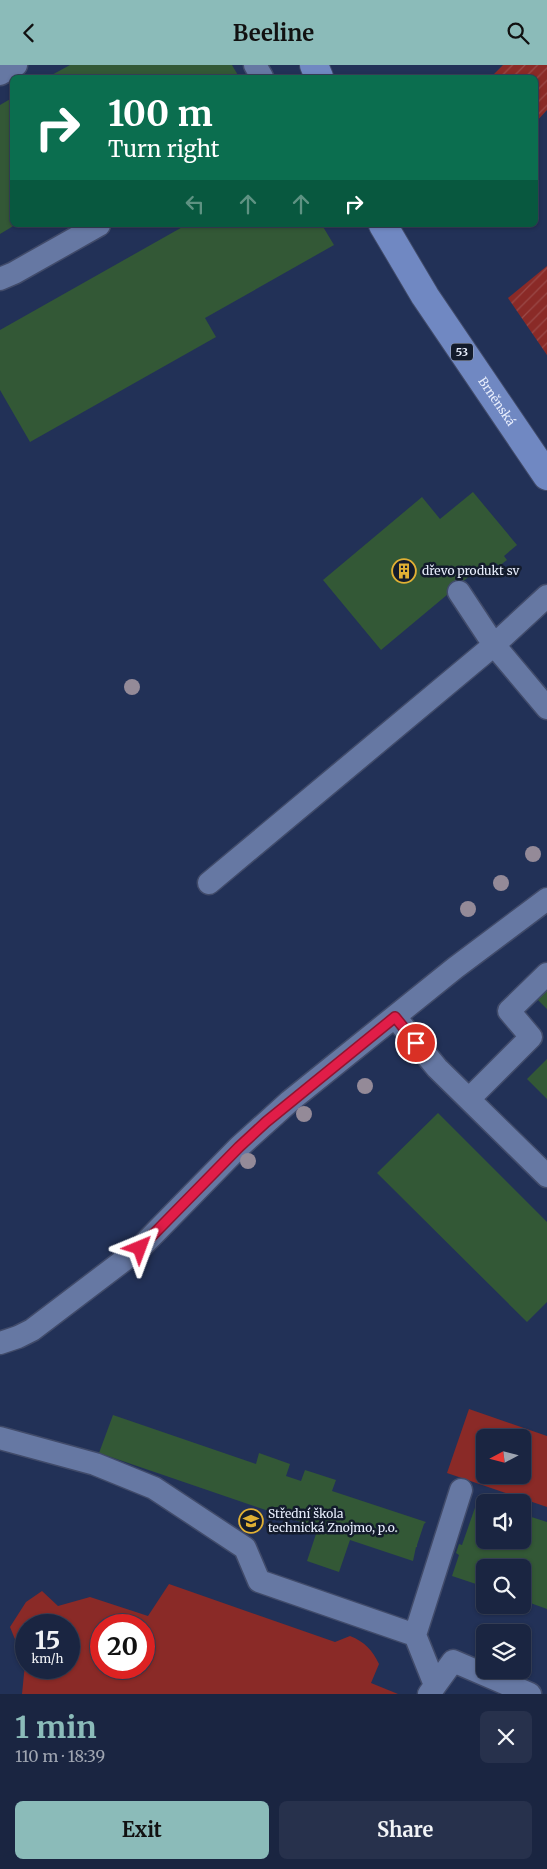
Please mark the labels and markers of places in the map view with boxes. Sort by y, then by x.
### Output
building icon: dřevo produkt sv [391,558,417,584]
place label: dřevo produkt sv [422,563,519,578]
pin [395,1022,437,1064]
place label: Střední škola technická Znojmo, p.o. [268,1506,398,1535]
school or university icon: Střední škola technická Znojmo, p.o. [238,1508,264,1534]

